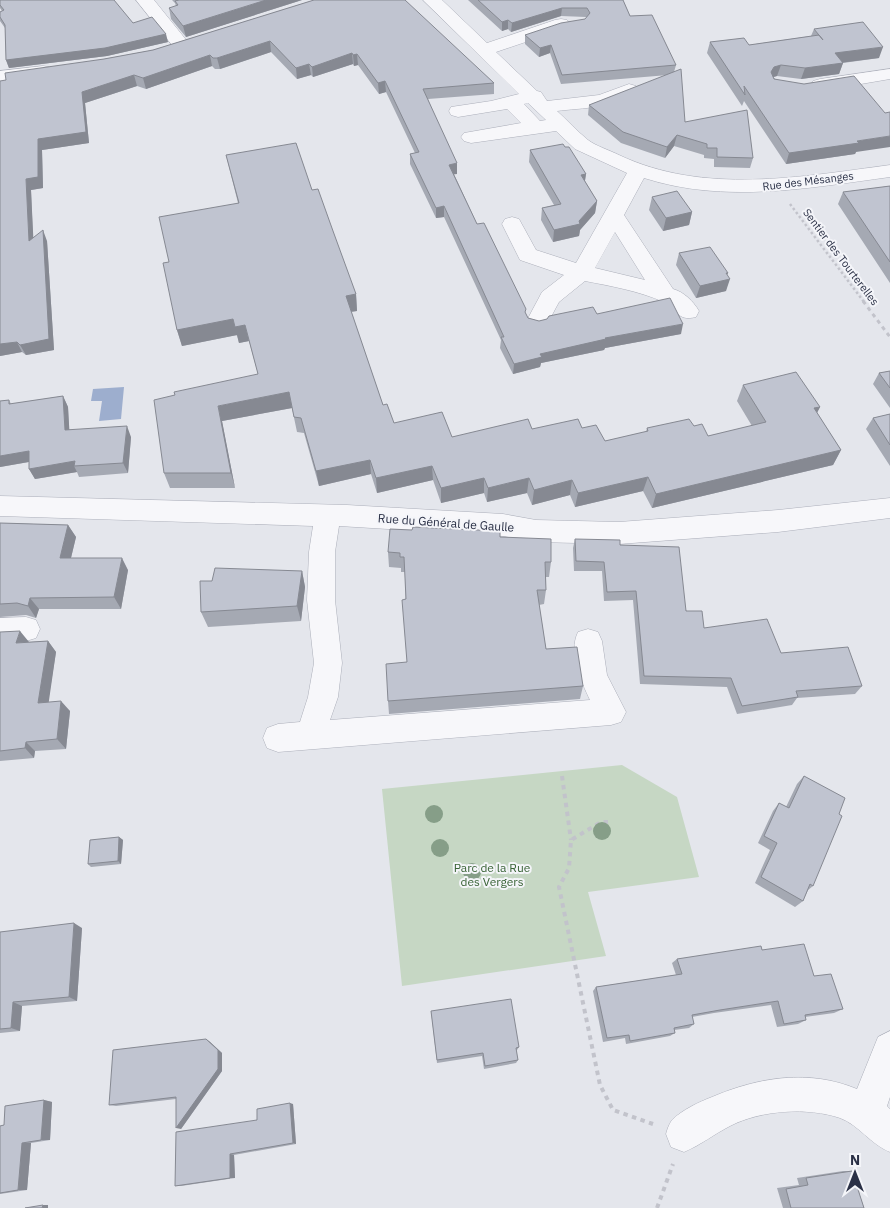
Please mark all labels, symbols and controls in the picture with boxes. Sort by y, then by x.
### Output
street label: Rue des Mésanges [762,168,854,194]
street label: Sentier des Tourterelles [800,206,882,308]
street label: Rue du Général de Gaulle [377,510,515,535]
park label: Parc de la Rue des Vergers [454,860,531,889]
north arrow [830,1148,880,1198]
text: N [850,1151,860,1169]

